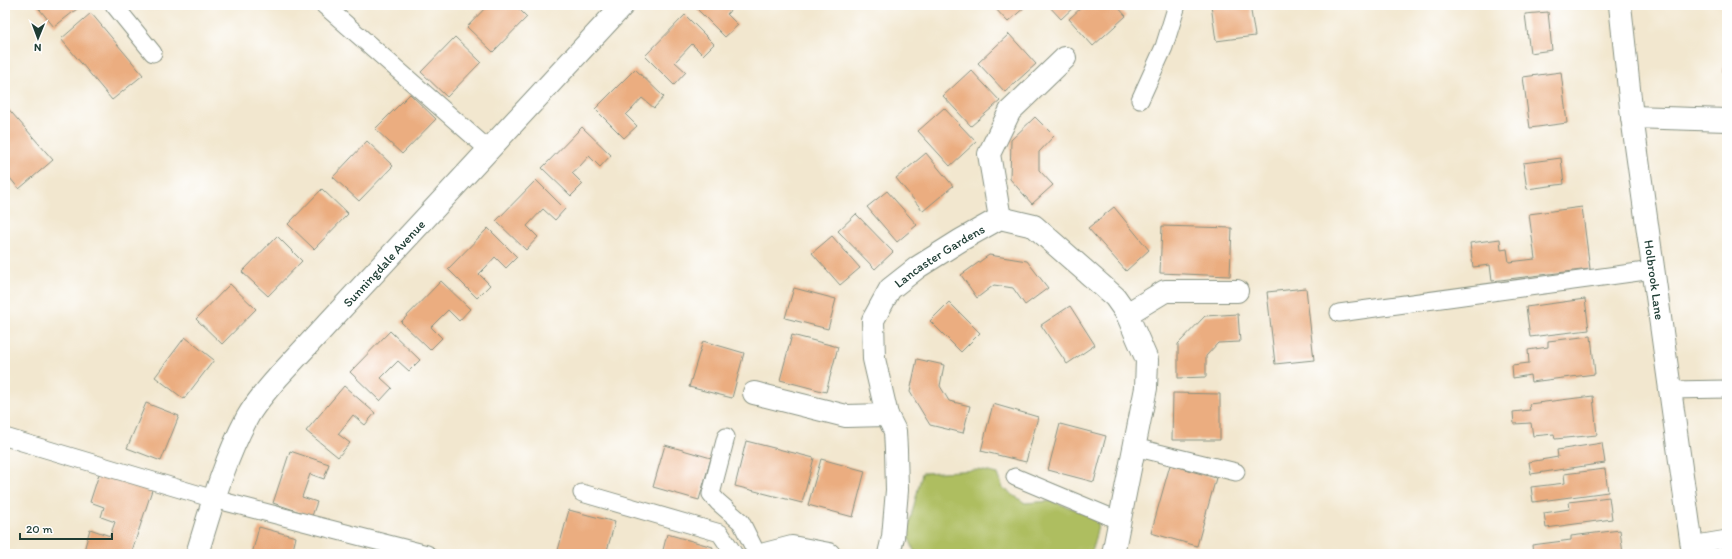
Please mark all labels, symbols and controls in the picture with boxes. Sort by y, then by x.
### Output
north arrow [18,18,58,58]
text: N [34,41,42,54]
street label: Sunningdale Avenue [340,217,428,310]
street label: Lancaster Gardens [891,221,987,291]
street label: Holbrook Lane [1641,239,1667,321]
scale bar [20,515,112,541]
text: 20 m [26,522,53,536]

